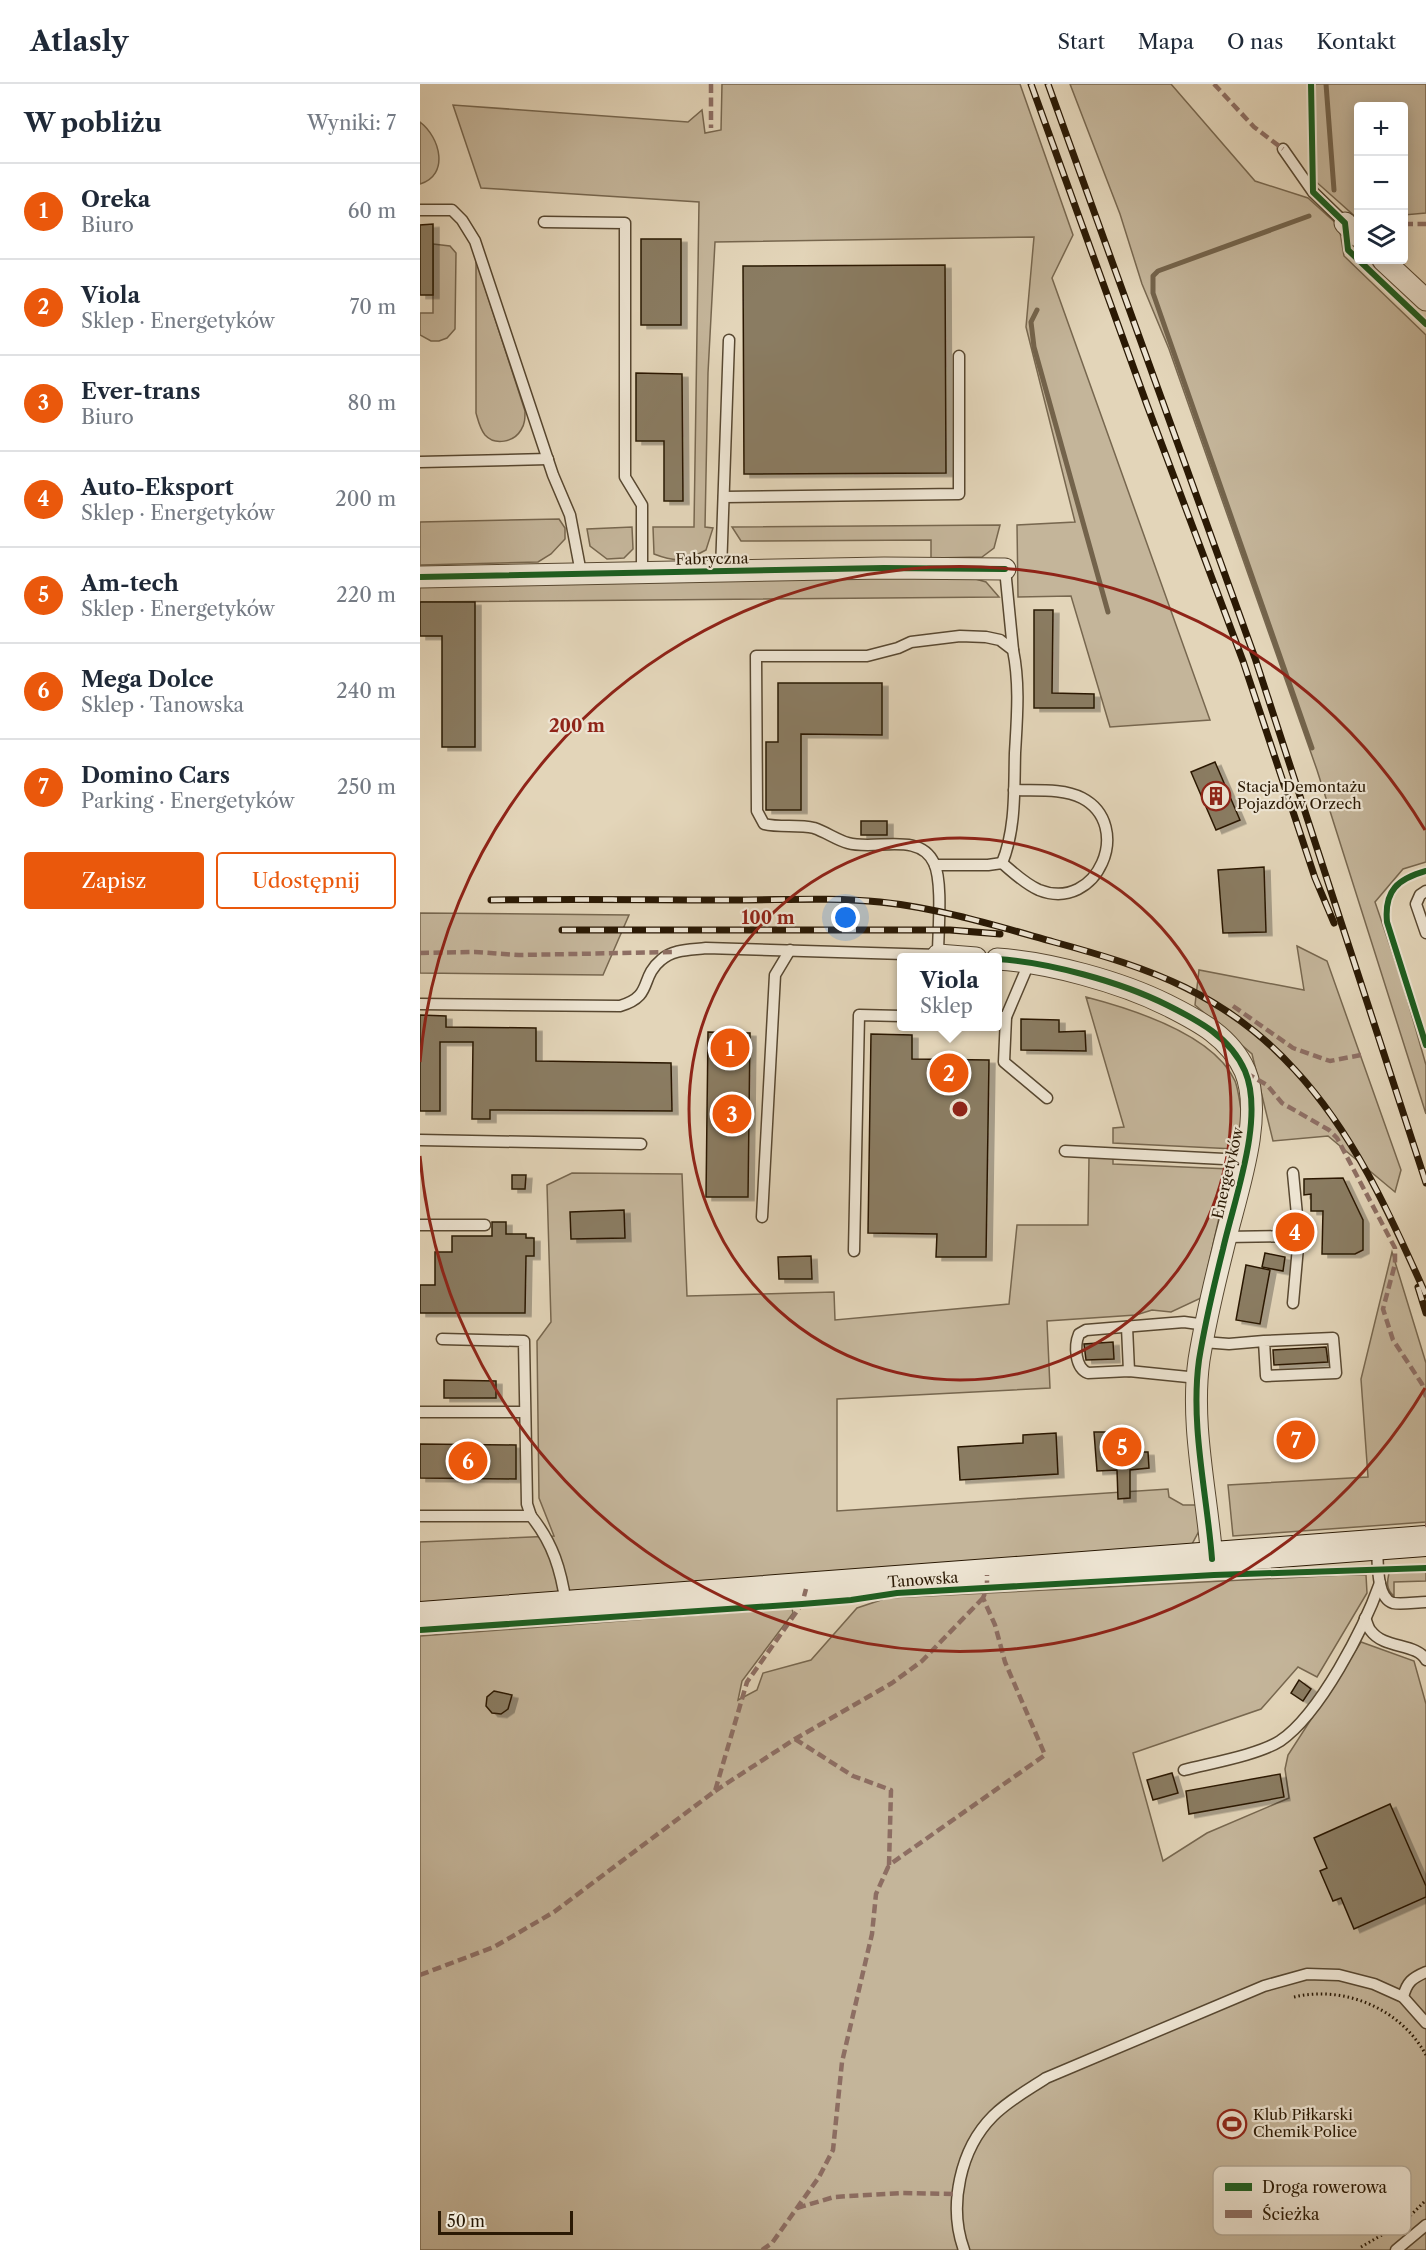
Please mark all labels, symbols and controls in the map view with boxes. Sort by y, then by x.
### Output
text: Atlasly [30,24,129,58]
text: Start [1057,29,1105,54]
text: Mapa [1138,29,1194,54]
text: O nas [1227,29,1283,54]
text: Kontakt [1316,29,1396,54]
map controls [1354,102,1408,264]
button: + [1354,102,1408,156]
text: W pobliżu [24,107,162,139]
text: Wyniki: 7 [307,111,396,135]
button: − [1354,156,1408,210]
text: Oreka [81,186,151,213]
text: 1 [39,199,48,223]
text: 60 m [348,199,396,223]
button: layers [1354,210,1408,264]
text: Biuro [81,213,134,237]
text: Viola [81,282,140,309]
text: 2 [38,295,49,319]
text: 70 m [350,295,396,319]
text: Sklep · Energetyków [81,309,275,333]
text: Ever-trans [81,378,200,405]
text: 3 [38,391,49,415]
text: 80 m [348,391,396,415]
text: Biuro [81,405,134,429]
text: Auto-Eksport [81,474,234,501]
text: 4 [38,487,49,511]
text: 200 m [335,487,396,511]
text: Sklep · Energetyków [81,501,275,525]
street label: Fabryczna [675,548,749,569]
text: Am-tech [81,570,179,597]
text: 5 [38,583,49,607]
text: 220 m [336,583,396,607]
text: Sklep · Energetyków [81,597,275,621]
text: Mega Dolce [81,666,214,693]
text: 6 [38,679,49,703]
text: 240 m [336,679,396,703]
text: Sklep · Tanowska [81,693,244,717]
text: 200 m [549,715,605,737]
text: Domino Cars [81,762,230,789]
text: 7 [38,775,49,799]
text: 250 m [337,775,396,799]
place label: Stacja Demontażu Pojazdów Orzech [1237,777,1366,813]
building icon: Stacja Demontażu Pojazdów Orzech [1200,780,1232,812]
text: Parking · Energetyków [81,789,295,813]
button: Zapisz [24,852,204,909]
button: Udostępnij [216,852,396,909]
your location [831,903,860,932]
text: 100 m [741,907,795,929]
popup [897,953,1002,1031]
text: Viola [920,967,979,994]
text: Sklep [920,994,973,1018]
pin: 1 [710,1026,750,1070]
pin: 2 [930,1050,968,1096]
pin: 3 [712,1092,752,1136]
centre of rings [950,1099,970,1119]
street label: Energetyków [1208,1125,1247,1221]
pin: 4 [1276,1210,1314,1254]
pin: 7 [1276,1418,1316,1462]
pin: 5 [1102,1424,1142,1470]
pin: 6 [448,1438,488,1484]
street label: Tanowska [887,1568,959,1591]
place label: Klub Piłkarski Chemik Police [1253,2105,1357,2141]
sports icon: Klub Piłkarski Chemik Police [1216,2108,1248,2140]
legend [1213,2166,1411,2235]
text: Droga rowerowa [1262,2177,1388,2197]
text: Ścieżka [1262,2204,1320,2224]
scale bar [438,2208,573,2236]
text: 50 m [447,2211,485,2231]

